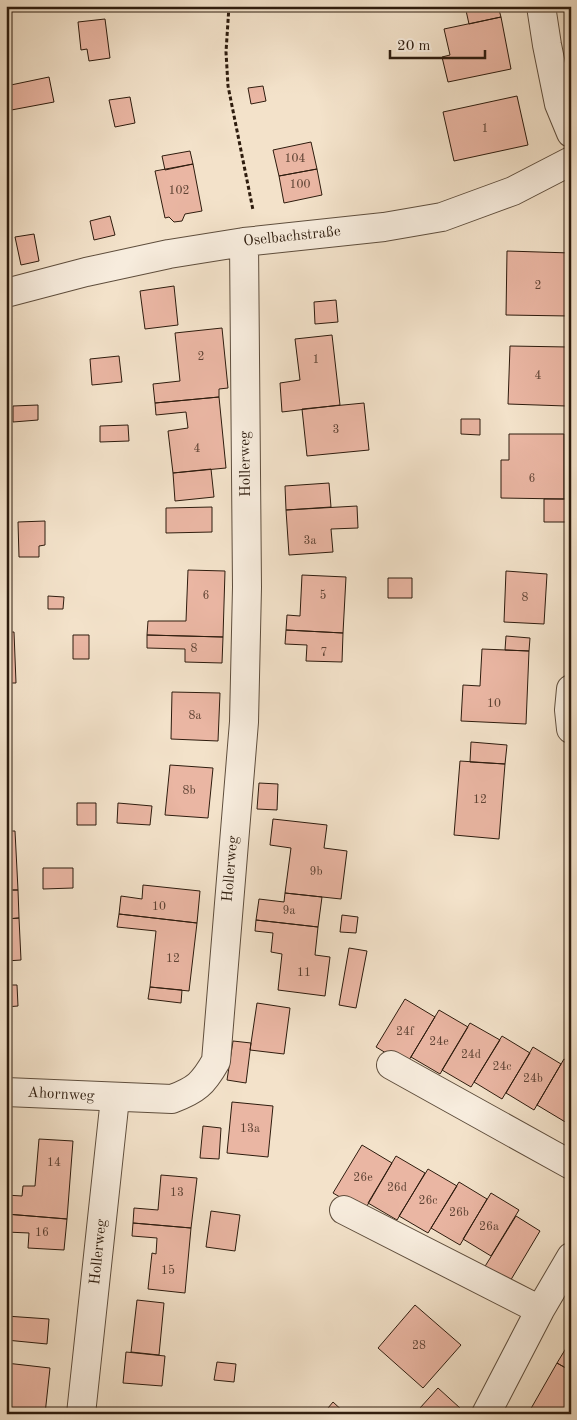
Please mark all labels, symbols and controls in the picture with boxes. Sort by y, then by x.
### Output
scale bar [390,28,484,60]
text: 20 m [397,39,431,54]
house number: 1 [482,123,488,135]
house number: 104 [285,153,305,165]
house number: 100 [290,179,310,191]
house number: 102 [169,185,189,197]
street label: Oselbachstraße [243,224,342,250]
house number: 2 [535,280,541,292]
house number: 2 [198,351,204,363]
house number: 1 [313,354,319,366]
house number: 4 [535,370,542,382]
house number: 3 [333,424,339,436]
street label: Hollerweg [238,431,254,497]
house number: 4 [194,443,201,455]
house number: 6 [529,473,536,485]
house number: 3a [304,535,317,547]
house number: 5 [320,589,327,602]
house number: 6 [203,590,210,602]
house number: 8 [522,592,529,604]
house number: 8 [191,643,198,655]
house number: 7 [321,647,327,659]
house number: 10 [487,698,501,710]
house number: 8a [189,710,202,722]
house number: 8b [182,785,196,797]
house number: 12 [473,794,487,806]
street label: Hollerweg [221,835,241,903]
house number: 9b [309,866,323,878]
house number: 10 [152,901,166,913]
house number: 9a [283,905,296,917]
house number: 12 [166,953,180,965]
house number: 11 [297,967,311,979]
house number: 24f [396,1026,415,1038]
house number: 24e [429,1036,449,1048]
house number: 24d [461,1049,481,1061]
house number: 24c [492,1061,512,1073]
house number: 24b [523,1073,543,1085]
street label: Ahornweg [27,1086,95,1104]
house number: 13a [240,1123,260,1135]
house number: 14 [47,1157,61,1169]
house number: 26e [353,1172,373,1184]
house number: 26d [387,1182,407,1194]
house number: 13 [170,1187,184,1199]
house number: 26c [418,1195,438,1207]
house number: 26b [449,1207,469,1219]
street label: Hollerweg [88,1218,110,1286]
house number: 26a [479,1221,499,1233]
house number: 16 [35,1227,49,1239]
house number: 15 [161,1264,175,1277]
house number: 28 [412,1340,426,1352]

